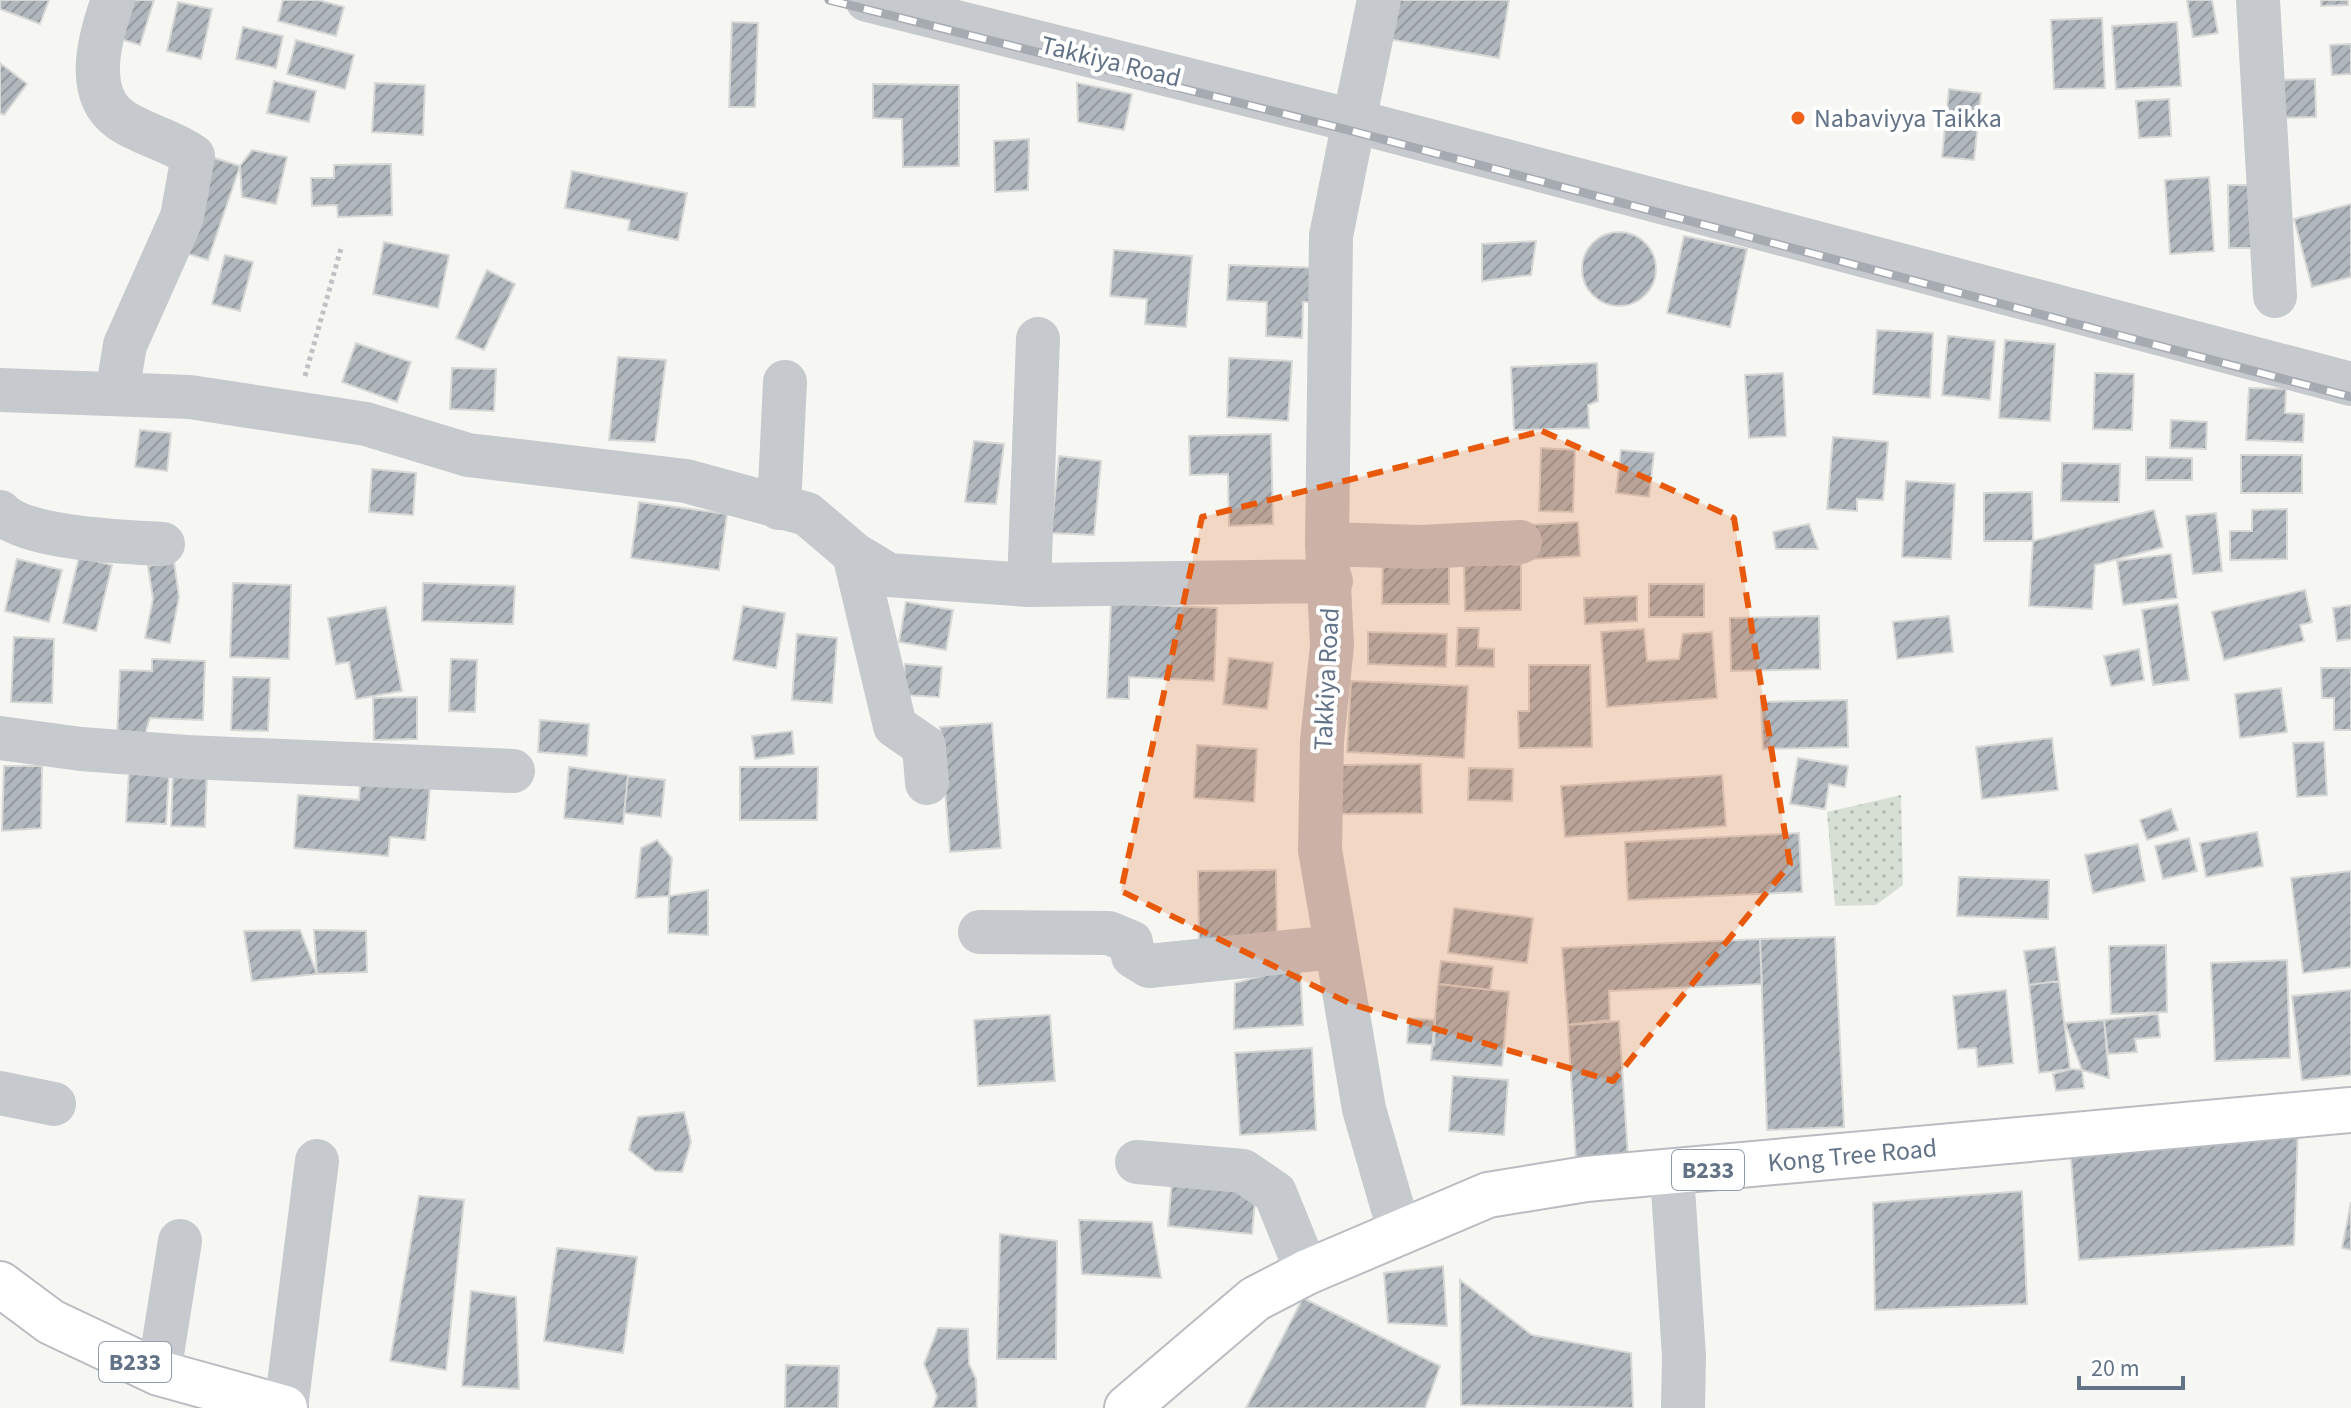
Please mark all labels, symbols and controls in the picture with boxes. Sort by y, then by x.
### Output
street label: Takkiya Road [1037,26,1185,97]
place label: Nabaviyya Taikka [1814,100,2002,137]
marker: Nabaviyya Taikka [1789,109,1807,127]
street label: Takkiya Road [1304,607,1349,751]
street label: Kong Tree Road [1766,1129,1939,1182]
road number: B233 [1672,1150,1744,1190]
scale bar [2079,1340,2183,1390]
road number: B233 [99,1342,171,1382]
text: 20 m [2091,1351,2140,1386]

